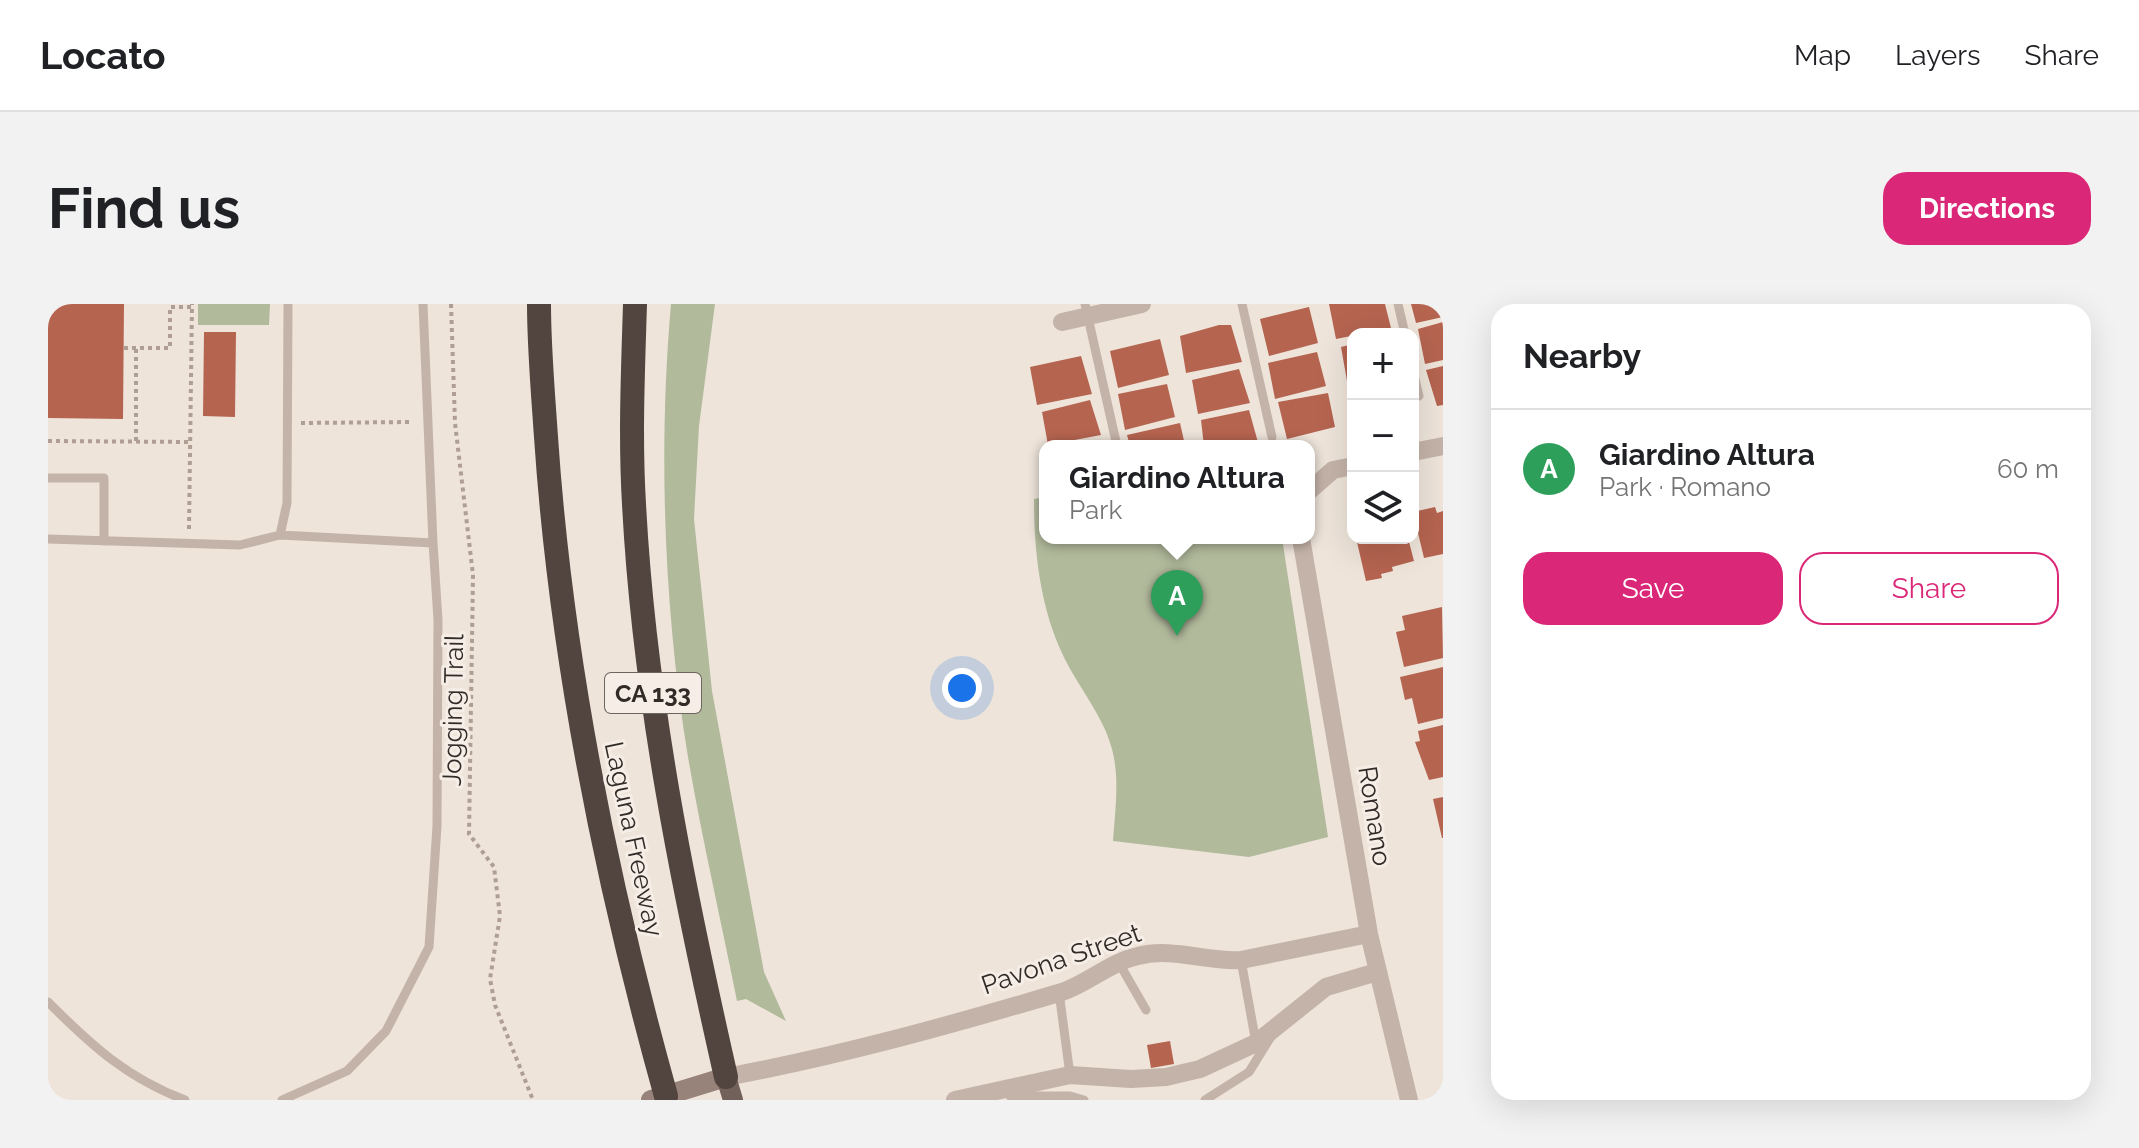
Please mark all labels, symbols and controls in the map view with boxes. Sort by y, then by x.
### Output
text: Locato [40,33,166,78]
text: Map [1794,39,1851,72]
text: Layers [1895,39,1981,72]
text: Share [2025,39,2099,72]
button: Directions [1883,172,2091,245]
text: Find us [48,175,240,241]
map controls [1347,328,1419,544]
button: + [1347,328,1419,400]
text: Nearby [1523,336,1641,376]
button: − [1347,400,1419,472]
text: Giardino Altura [1599,437,1815,472]
popup [1039,440,1315,544]
text: A [1540,454,1558,484]
text: 60 m [1997,454,2059,484]
text: Giardino Altura [1069,460,1285,495]
button: layers [1347,472,1419,544]
text: Park · Romano [1599,472,1771,502]
text: Park [1069,495,1122,525]
button: Save [1523,552,1783,625]
button: Share [1799,552,2059,625]
pin: A [1151,570,1203,636]
street label: Jogging Trail [437,633,469,786]
your location [942,668,982,708]
road number: CA 133 [605,673,701,713]
street label: Laguna Freeway [599,739,669,939]
street label: Romano [1352,764,1398,868]
street label: Pavona Street [977,918,1145,1000]

